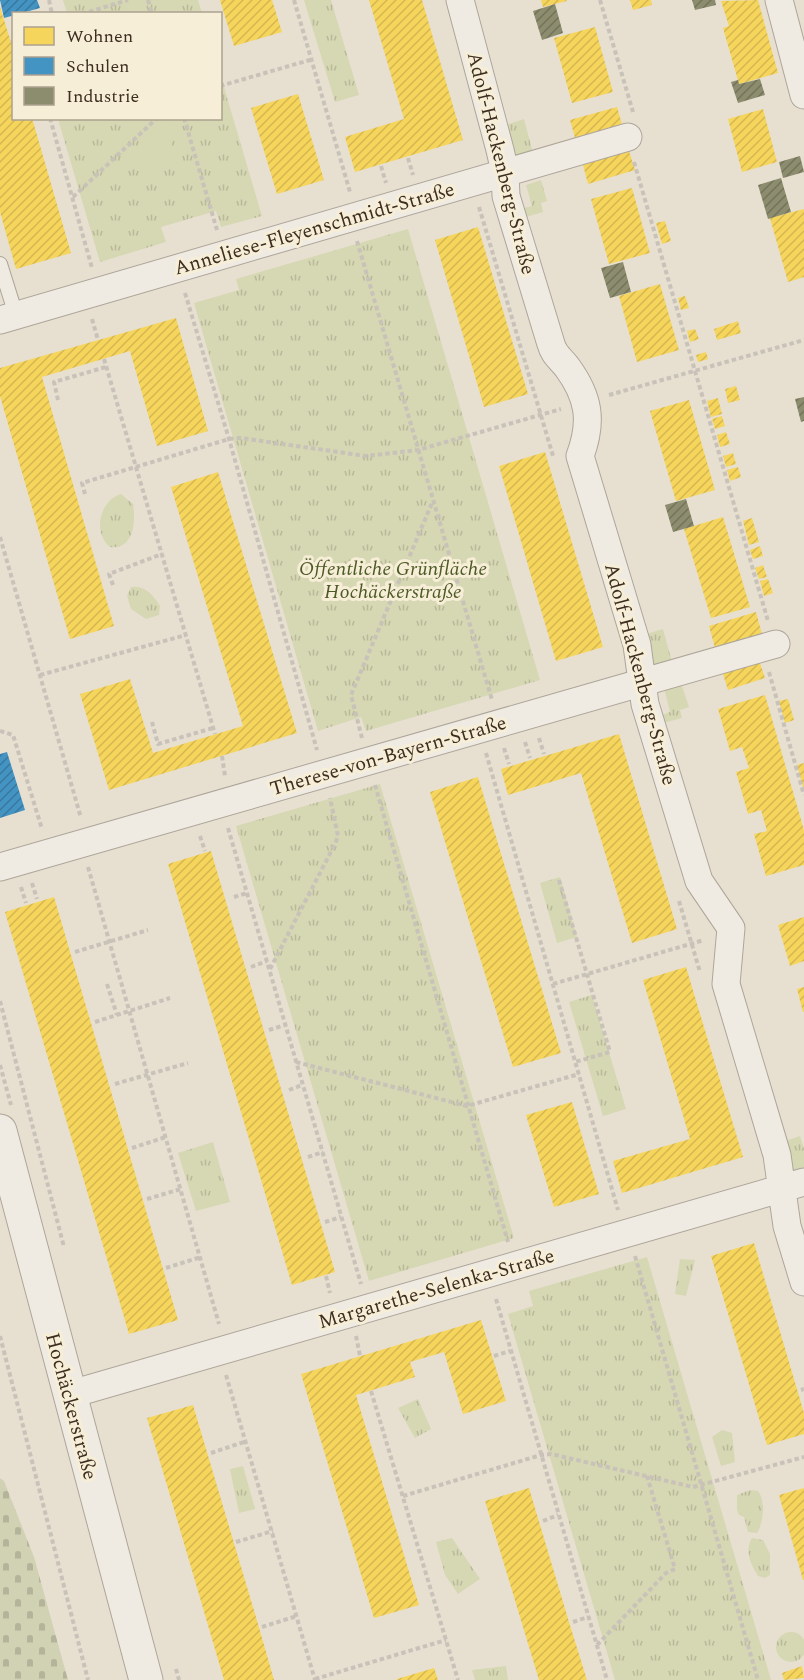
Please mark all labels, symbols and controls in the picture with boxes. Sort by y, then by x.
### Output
legend [12,12,222,120]
text: Wohnen [66,23,133,50]
street label: Adolf-Hackenberg-Straße [459,49,543,278]
text: Schulen [66,53,130,80]
text: Industrie [66,83,139,110]
street label: Anneliese-Fleyenschmidt-Straße [171,175,458,283]
park label: Öffentliche Grünfläche Hochäckerstraße [299,554,487,607]
street label: Adolf-Hackenberg-Straße [596,560,684,789]
street label: Therese-von-Bayern-Straße [267,708,510,804]
street label: Margarethe-Selenka-Straße [315,1241,558,1337]
street label: Hochäckerstraße [37,1329,105,1483]

